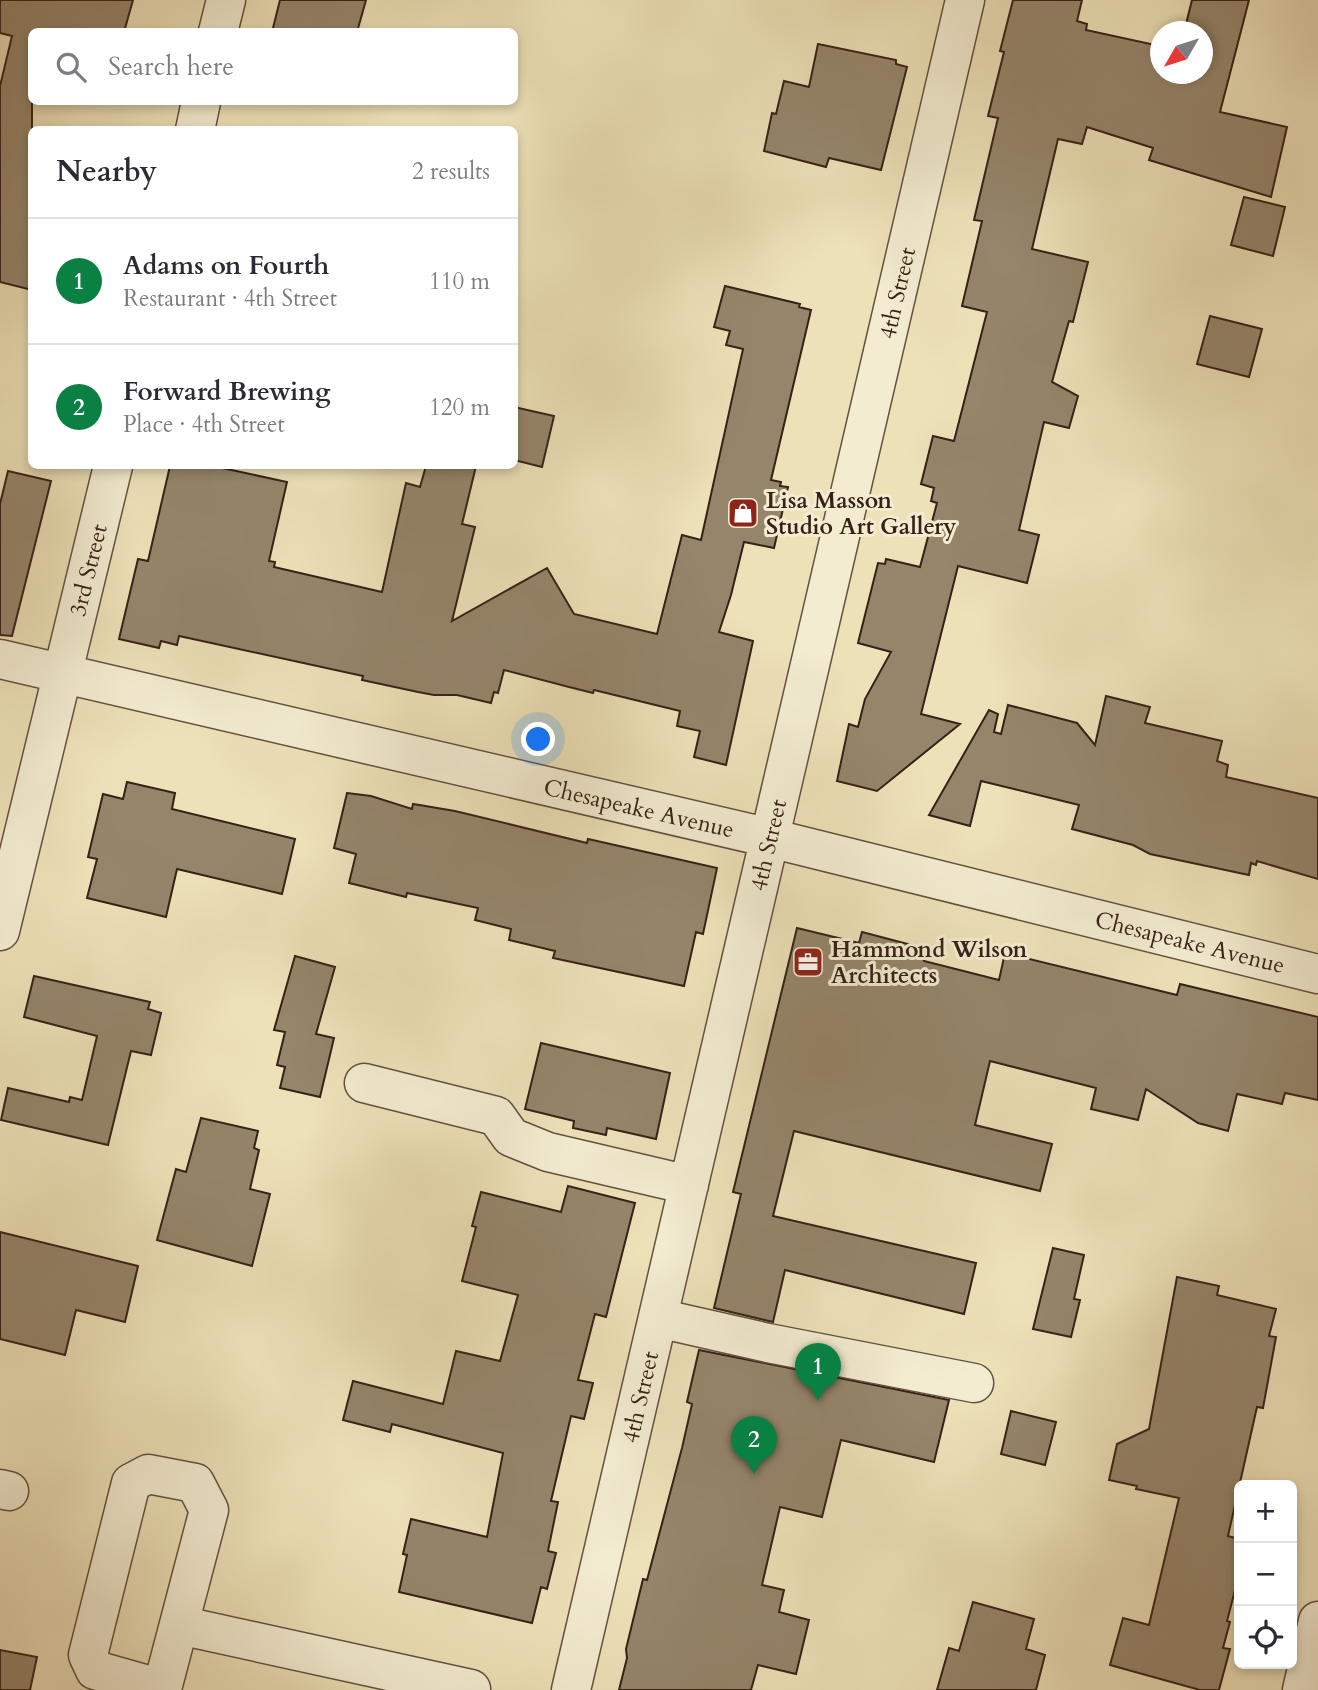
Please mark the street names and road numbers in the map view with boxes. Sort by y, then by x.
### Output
street label: 4th Street [872,244,923,342]
street label: 3rd Street [62,521,115,619]
street label: Chesapeake Avenue [541,772,737,845]
street label: 4th Street [743,796,794,894]
street label: Chesapeake Avenue [1092,904,1288,981]
street label: 4th Street [615,1348,666,1446]

